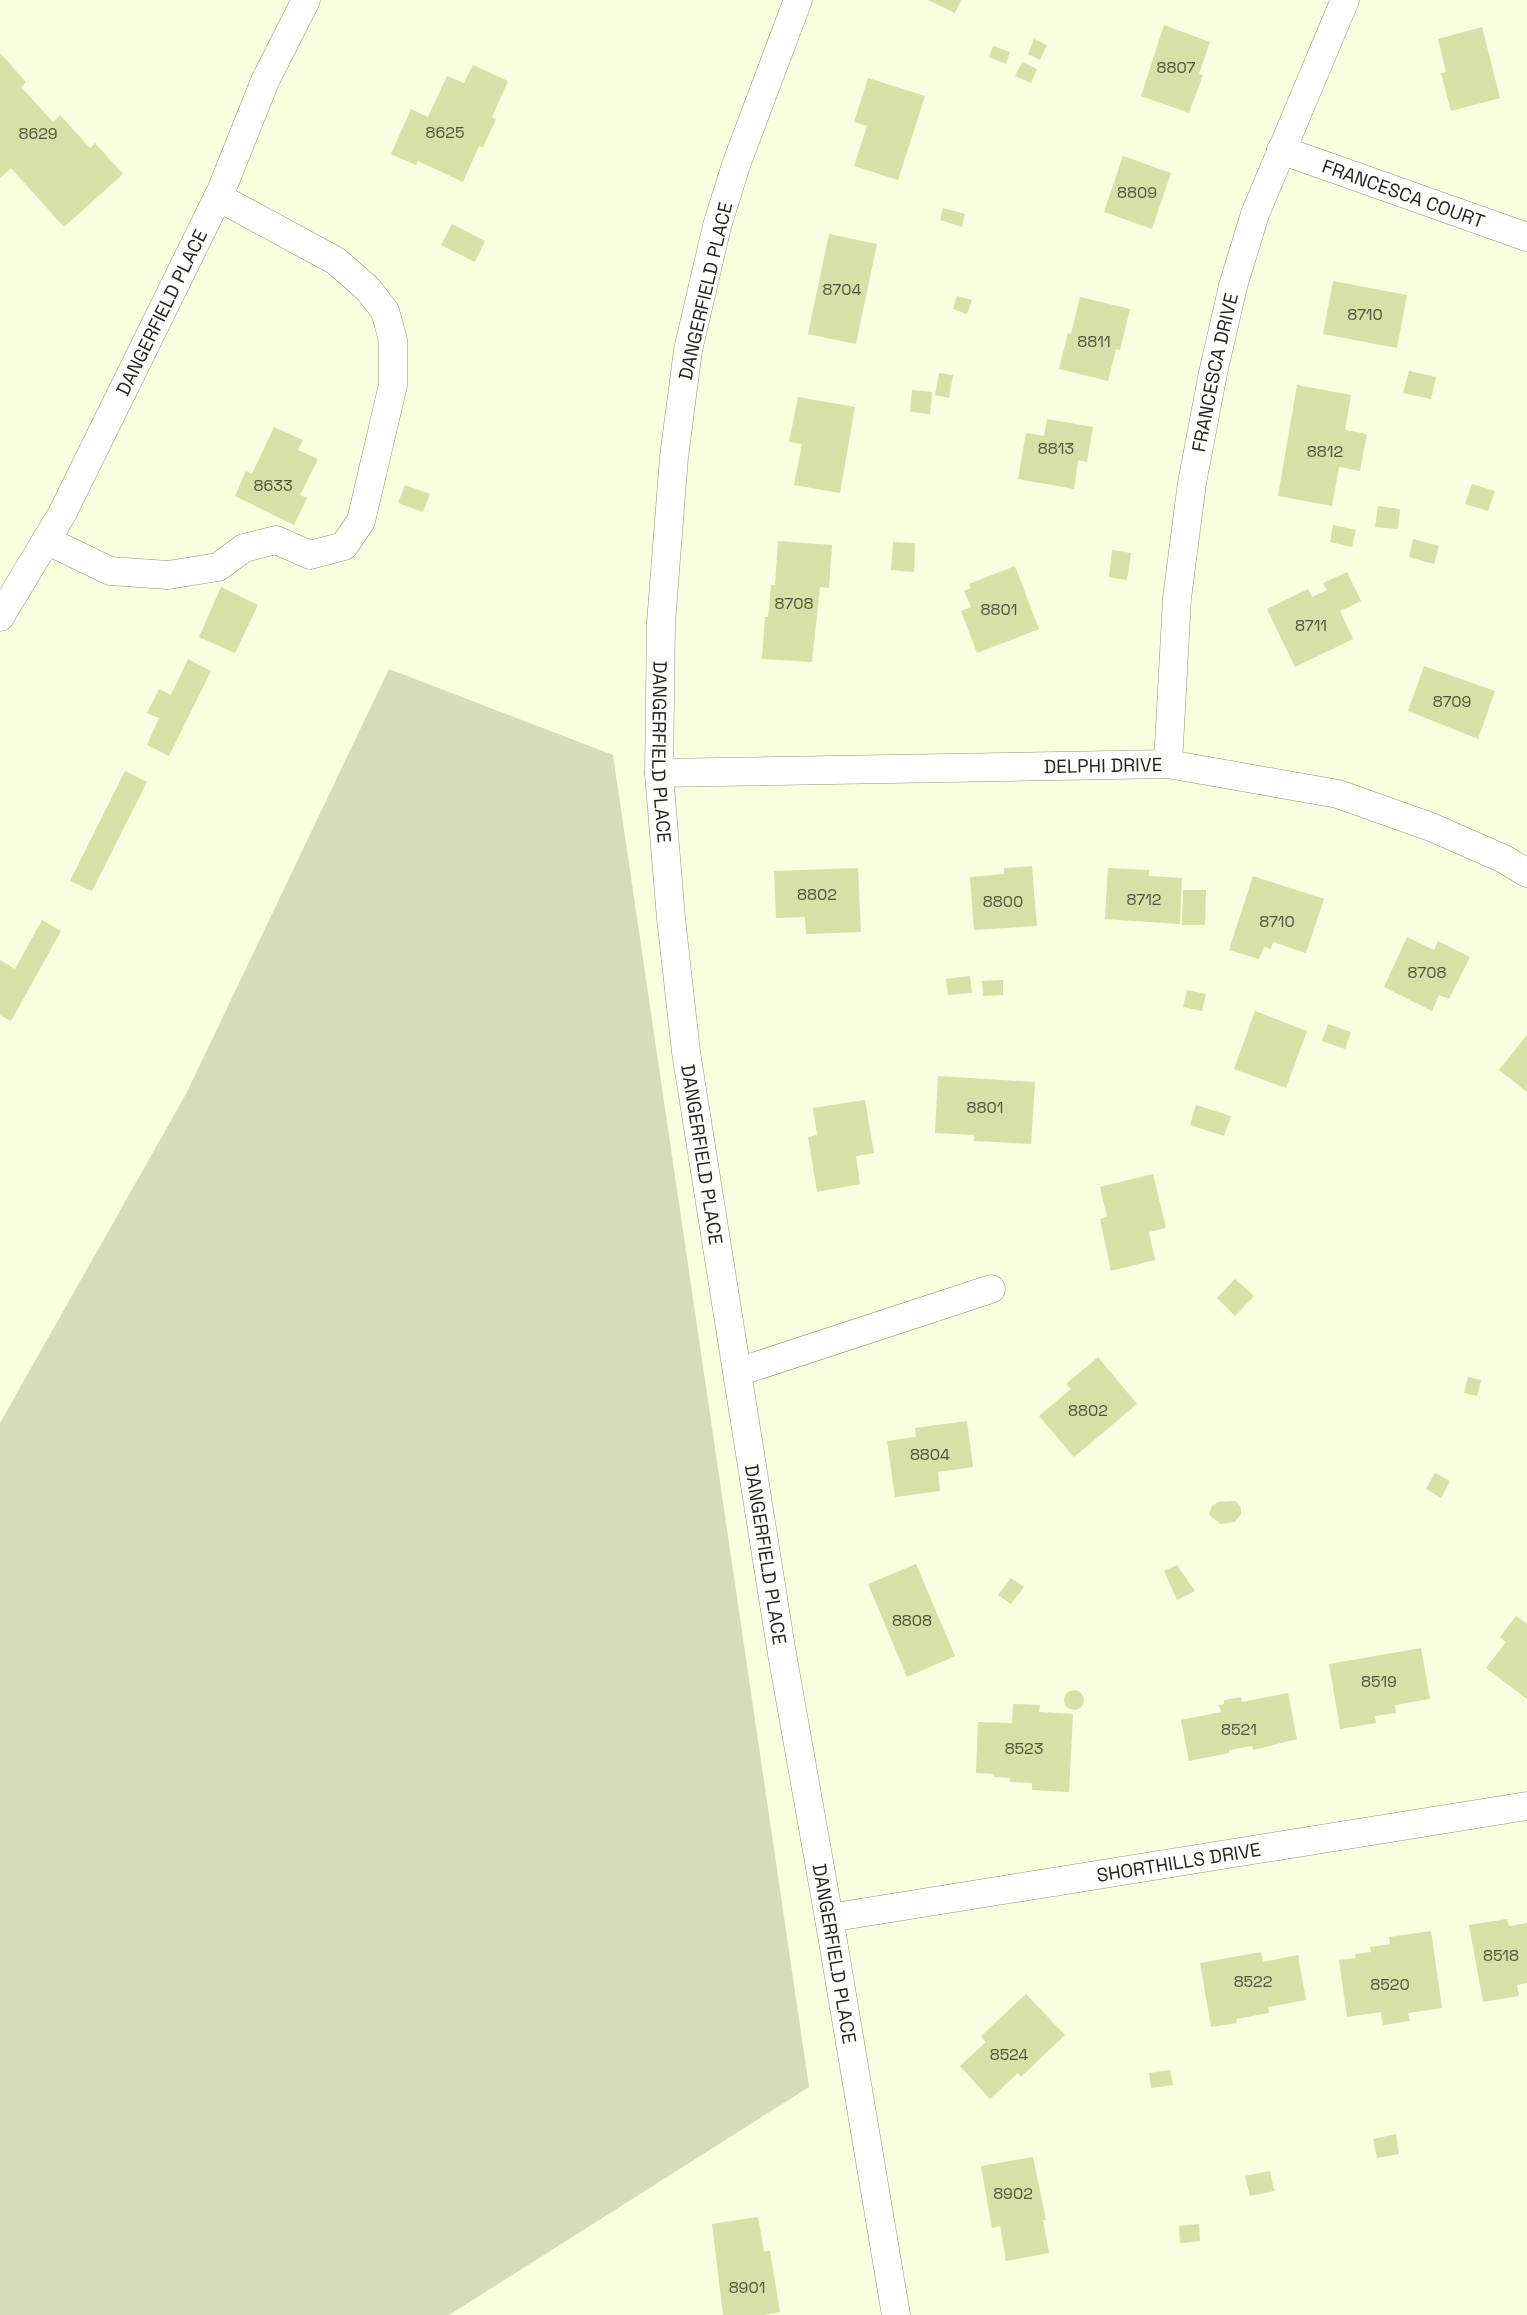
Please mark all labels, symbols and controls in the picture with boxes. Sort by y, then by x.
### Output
house number: 8807 [1157,57,1195,78]
house number: 8625 [426,122,464,143]
house number: 8629 [18,123,58,144]
street label: FRANCESCA COURT [1319,154,1488,234]
house number: 8809 [1117,182,1157,203]
street label: DANGERFIELD PLACE [673,200,738,383]
street label: DANGERFIELD PLACE [110,225,213,400]
house number: 8704 [823,279,861,300]
street label: FRANCESCA DRIVE [1186,291,1244,454]
house number: 8710 [1347,304,1383,325]
house number: 8811 [1077,331,1111,352]
house number: 8813 [1038,438,1074,459]
house number: 8812 [1307,441,1343,462]
house number: 8633 [253,475,293,496]
house number: 8708 [775,593,813,614]
house number: 8801 [981,599,1017,620]
house number: 8711 [1295,615,1327,636]
street label: DANGERFIELD PLACE [646,661,677,844]
house number: 8709 [1433,691,1471,712]
street label: DELPHI DRIVE [1043,752,1163,779]
house number: 8802 [797,884,837,905]
house number: 8712 [1127,889,1162,910]
house number: 8800 [983,891,1023,912]
house number: 8710 [1259,911,1295,932]
house number: 8708 [1408,962,1446,983]
street label: DANGERFIELD PLACE [675,1063,729,1246]
house number: 8801 [967,1097,1003,1118]
house number: 8802 [1068,1400,1108,1421]
house number: 8804 [910,1444,950,1465]
street label: DANGERFIELD PLACE [739,1463,792,1646]
house number: 8808 [892,1610,932,1631]
house number: 8519 [1361,1671,1397,1692]
house number: 8521 [1221,1719,1257,1740]
house number: 8523 [1005,1738,1043,1759]
street label: SHORTHILLS DRIVE [1095,1837,1263,1888]
street label: DANGERFIELD PLACE [807,1862,862,2045]
house number: 8518 [1483,1945,1519,1966]
house number: 8522 [1234,1971,1272,1992]
house number: 8520 [1370,1974,1410,1995]
house number: 8524 [990,2044,1028,2065]
house number: 8902 [993,2183,1033,2204]
house number: 8901 [729,2277,765,2298]

